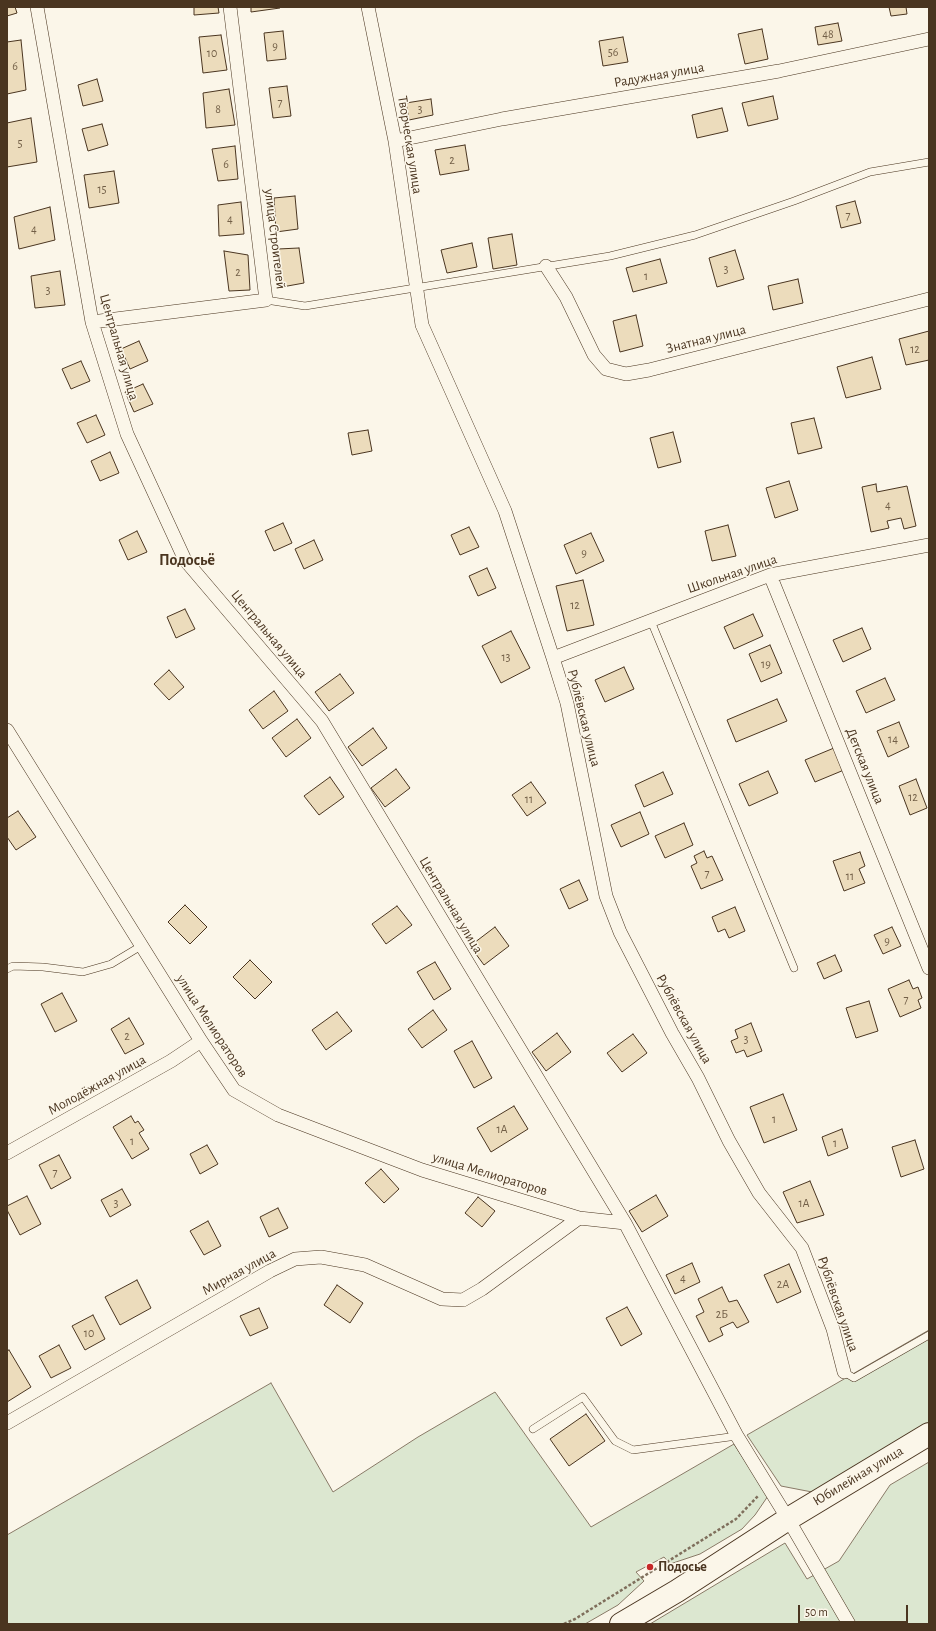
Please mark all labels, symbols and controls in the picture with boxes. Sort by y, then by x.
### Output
house number: 48 [822,27,834,41]
house number: 9 [272,39,278,53]
house number: 56 [608,45,618,59]
house number: 10 [207,46,217,60]
house number: 6 [12,59,18,73]
street label: Радужная улица [613,59,705,91]
house number: 7 [277,95,283,109]
street label: Творческая улица [394,95,426,195]
house number: 8 [215,102,221,116]
house number: 3 [418,102,422,116]
house number: 5 [17,136,23,150]
house number: 2 [449,153,455,167]
house number: 6 [223,157,229,171]
house number: 15 [97,182,107,196]
street label: улица Строителей [261,188,289,290]
house number: 7 [845,208,851,222]
house number: 4 [227,212,233,226]
house number: 4 [31,222,37,236]
house number: 3 [724,262,728,276]
house number: 2 [235,265,241,279]
house number: 1 [644,269,648,283]
house number: 3 [46,283,50,297]
street label: Центральная улица [96,292,142,402]
street label: Знатная улица [664,321,748,357]
house number: 12 [910,342,920,356]
house number: 4 [885,498,891,512]
house number: 9 [581,546,587,560]
district label: Подосьё [159,550,215,570]
street label: Школьная улица [685,551,779,597]
street label: Центральная улица [227,586,311,682]
house number: 12 [570,598,580,612]
house number: 13 [501,650,511,664]
house number: 19 [761,657,771,671]
street label: Рублёвская улица [564,668,604,768]
street label: Детская улица [842,726,888,806]
house number: 14 [888,732,898,746]
house number: 12 [908,790,918,804]
house number: 11 [525,792,533,806]
street label: Центральная улица [415,853,487,957]
house number: 7 [704,866,710,880]
house number: 11 [846,869,854,883]
house number: 9 [884,934,890,948]
street label: улица Мелиораторов [173,971,251,1081]
street label: Рублёвская улица [652,971,716,1067]
house number: 7 [903,992,909,1006]
house number: 2 [124,1029,130,1043]
house number: 3 [744,1032,748,1046]
street label: Молодёжная улица [45,1051,149,1119]
house number: 1 [772,1112,776,1126]
house number: 1А [496,1122,508,1136]
house number: 1 [130,1134,134,1148]
house number: 1 [833,1136,837,1150]
street label: улица Мелиораторов [431,1149,549,1199]
house number: 7 [52,1165,58,1179]
house number: 3 [114,1196,118,1210]
house number: 1А [798,1196,810,1210]
street label: Мирная улица [199,1245,279,1299]
street label: Рублёвская улица [814,1254,862,1354]
house number: 4 [680,1271,686,1285]
house number: 2А [777,1277,789,1291]
house number: 2Б [716,1307,728,1321]
house number: 10 [84,1326,94,1340]
street label: Юбилейная улица [810,1442,906,1510]
place label: Подосье [658,1559,707,1575]
marker: Подосье [645,1562,655,1572]
scale bar [800,1597,910,1623]
text: 50 m [805,1606,828,1618]

